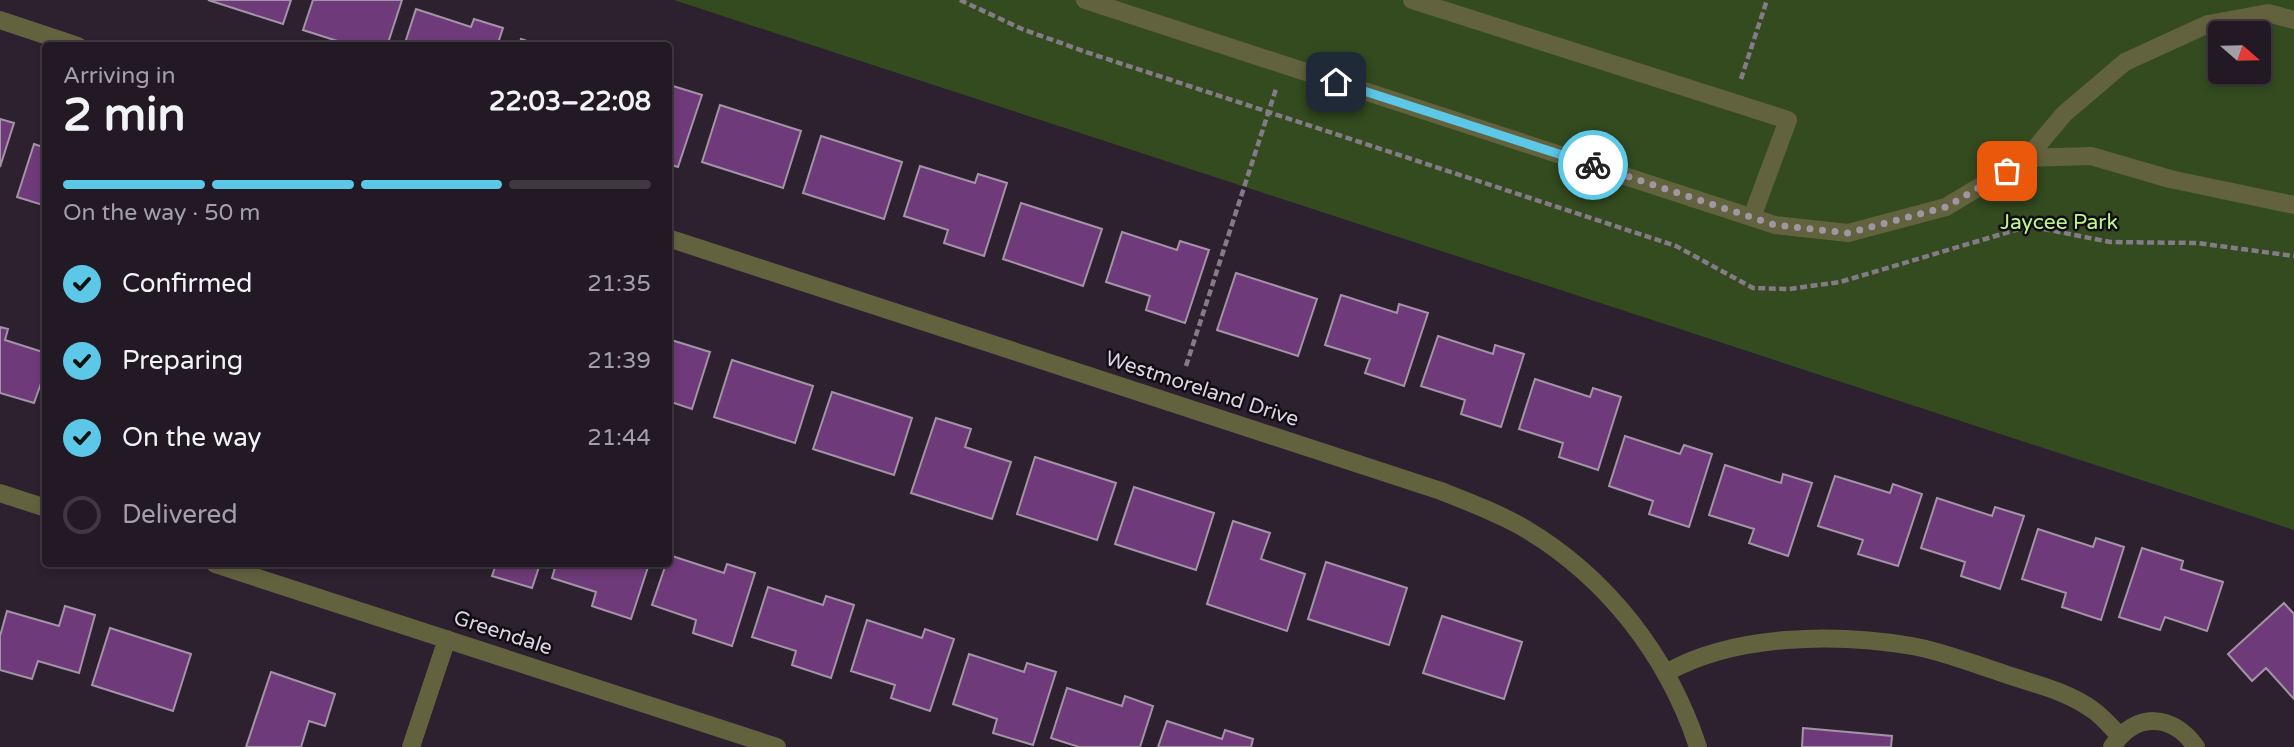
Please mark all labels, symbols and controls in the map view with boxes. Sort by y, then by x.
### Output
north arrow [2208,21,2272,84]
map controls [2208,21,2271,84]
pin [1306,52,1366,112]
text: Arriving in [63,62,176,90]
icon: home [1317,63,1355,101]
text: 22:03–22:08 [489,86,651,117]
text: 2 min [63,88,186,143]
courier [1558,130,1628,200]
pin [1977,141,2037,201]
icon: bike [1574,146,1612,184]
icon: bag [1988,152,2026,190]
text: On the way · 50 m [63,199,260,227]
park label: Jaycee Park [2000,210,2118,235]
icon: check [63,265,101,303]
text: Confirmed [122,268,252,299]
text: 21:35 [587,270,651,298]
icon: check [63,342,101,380]
text: Preparing [122,345,243,376]
street label: Westmoreland Drive [1102,346,1302,432]
text: 21:39 [587,347,651,375]
icon: check [63,419,101,457]
text: On the way [122,422,262,453]
text: 21:44 [587,424,651,452]
text: Delivered [122,499,238,530]
street label: Greendale [450,605,556,661]

